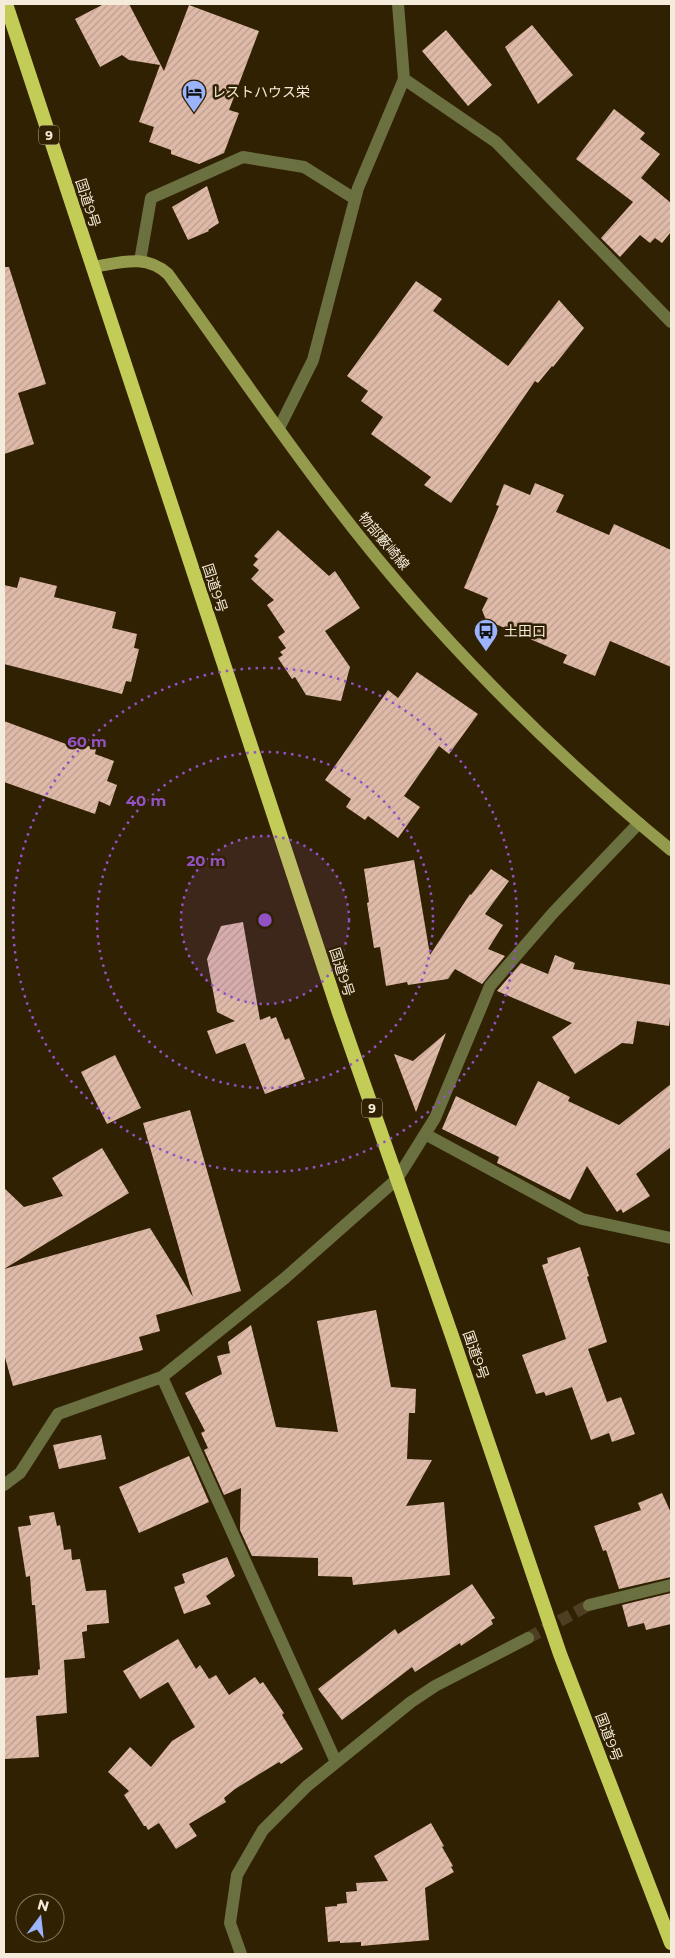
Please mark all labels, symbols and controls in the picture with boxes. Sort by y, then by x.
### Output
hotel icon: レストハウス栄 [181,79,207,113]
place label: レストハウス栄 [212,83,310,101]
road number: 9 [39,126,59,144]
street label: 国道9号 [72,176,104,230]
street label: 物部藪崎線 [355,508,413,574]
street label: 国道9号 [199,561,231,615]
bus stop icon: 土田口 [473,618,499,652]
place label: 土田口 [504,622,546,640]
text: 60 m [67,732,107,751]
text: 40 m [126,791,166,810]
text: 20 m [186,851,226,870]
centre of rings [256,911,274,929]
street label: 国道9号 [326,945,358,999]
road number: 9 [362,1098,382,1118]
street label: 国道9号 [459,1328,493,1382]
street label: 国道9号 [592,1710,626,1764]
north arrow [15,1893,65,1943]
text: N [36,1895,51,1916]

